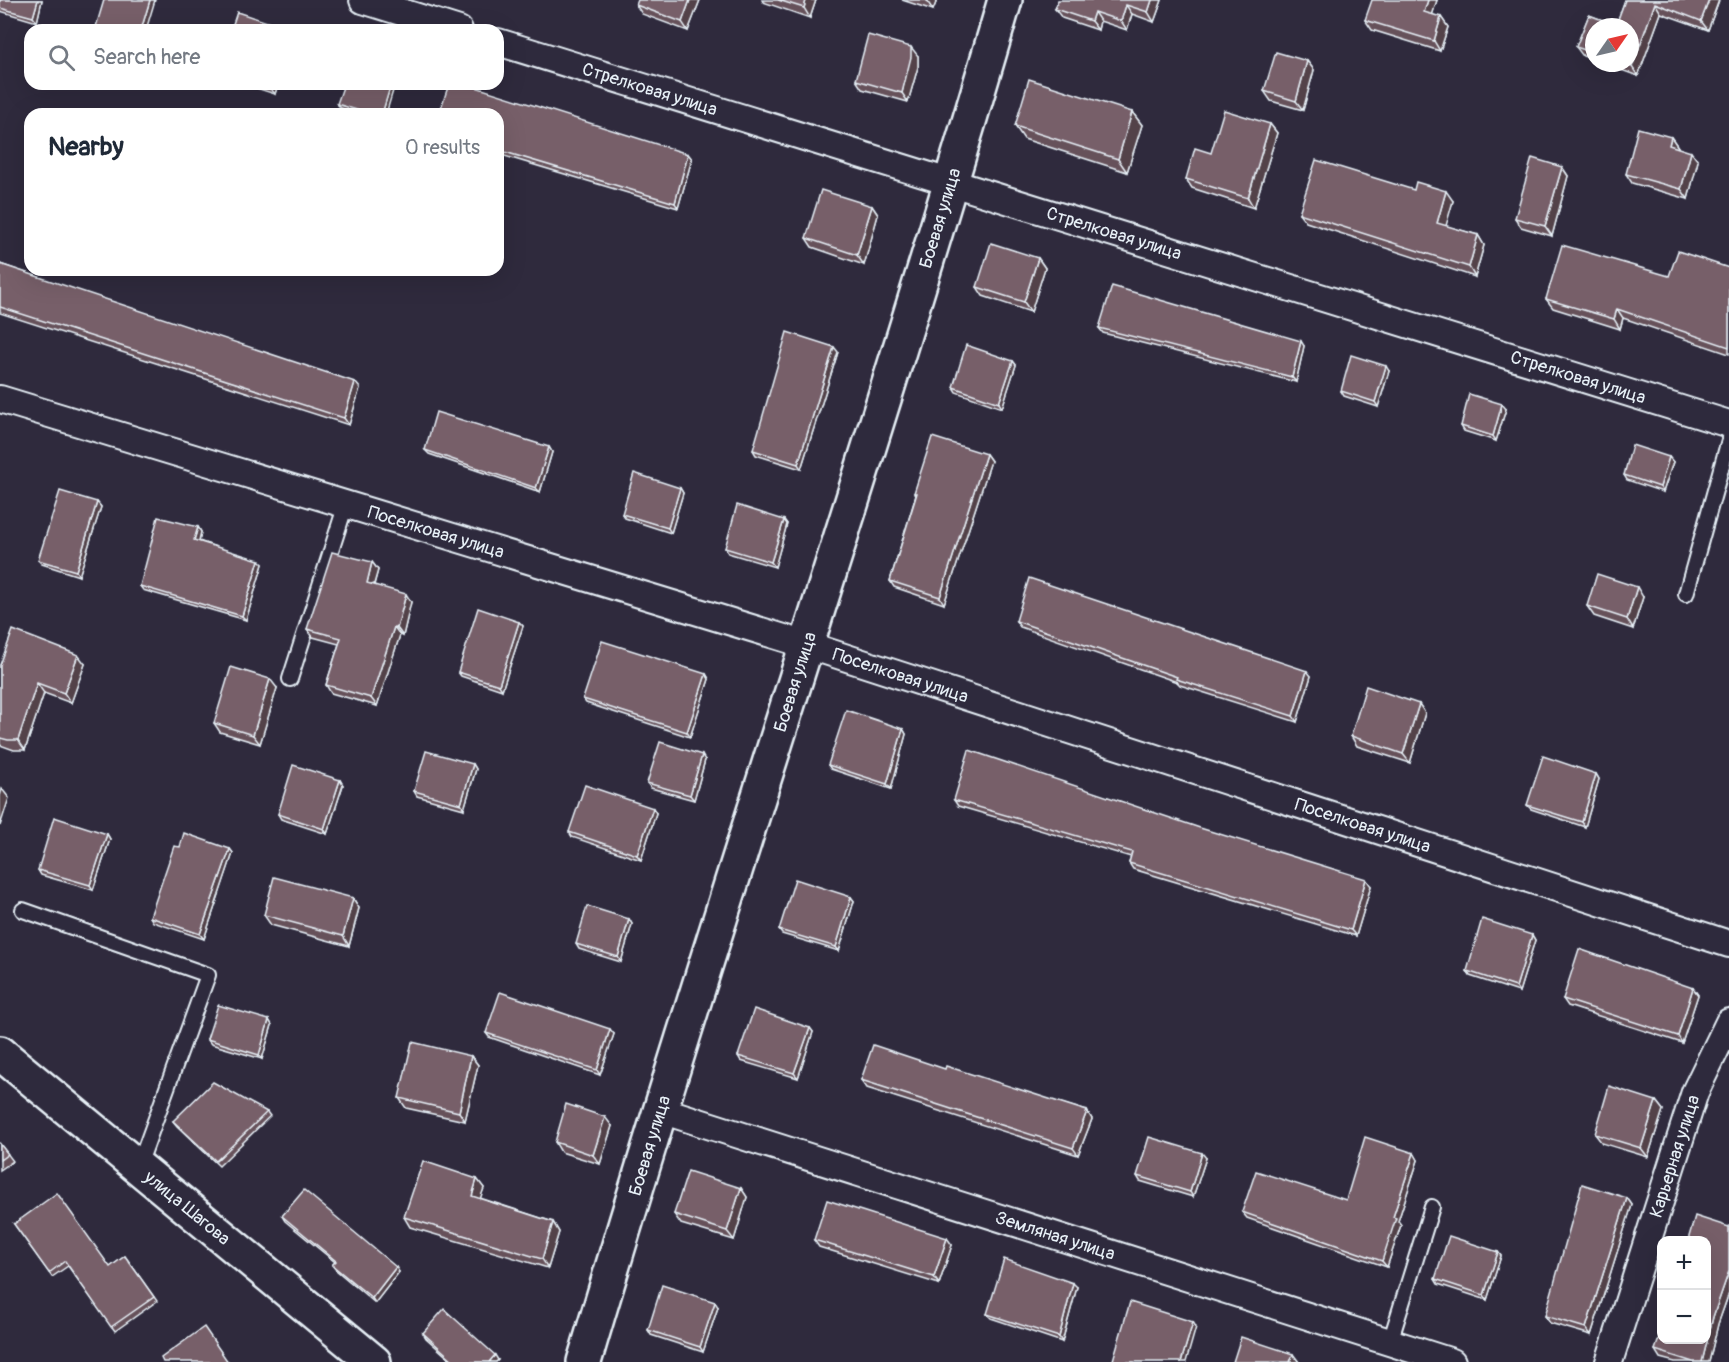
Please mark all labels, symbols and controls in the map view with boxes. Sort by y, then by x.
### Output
north arrow [1585,18,1639,72]
search box [24,24,504,90]
icon: search [45,41,78,74]
text: Search here [93,43,200,71]
street label: Стрелковая улица [579,58,720,121]
text: Nearby [48,131,124,163]
text: 0 results [405,135,480,160]
street label: Боевая улица [914,165,966,271]
street label: Стрелковая улица [1043,202,1184,265]
street label: Стрелковая улица [1508,346,1648,409]
street label: Поселковая улица [365,501,507,564]
street label: Боевая улица [769,629,822,735]
street label: Поселковая улица [830,643,971,709]
street label: Поселковая улица [1292,793,1433,858]
street label: Карьерная улица [1645,1092,1705,1221]
street label: Боевая улица [624,1093,676,1199]
street label: улица Шагова [138,1165,235,1250]
street label: Земляная улица [993,1206,1118,1266]
map controls [1657,1236,1711,1344]
button: + [1657,1236,1711,1290]
button: − [1657,1290,1711,1344]

